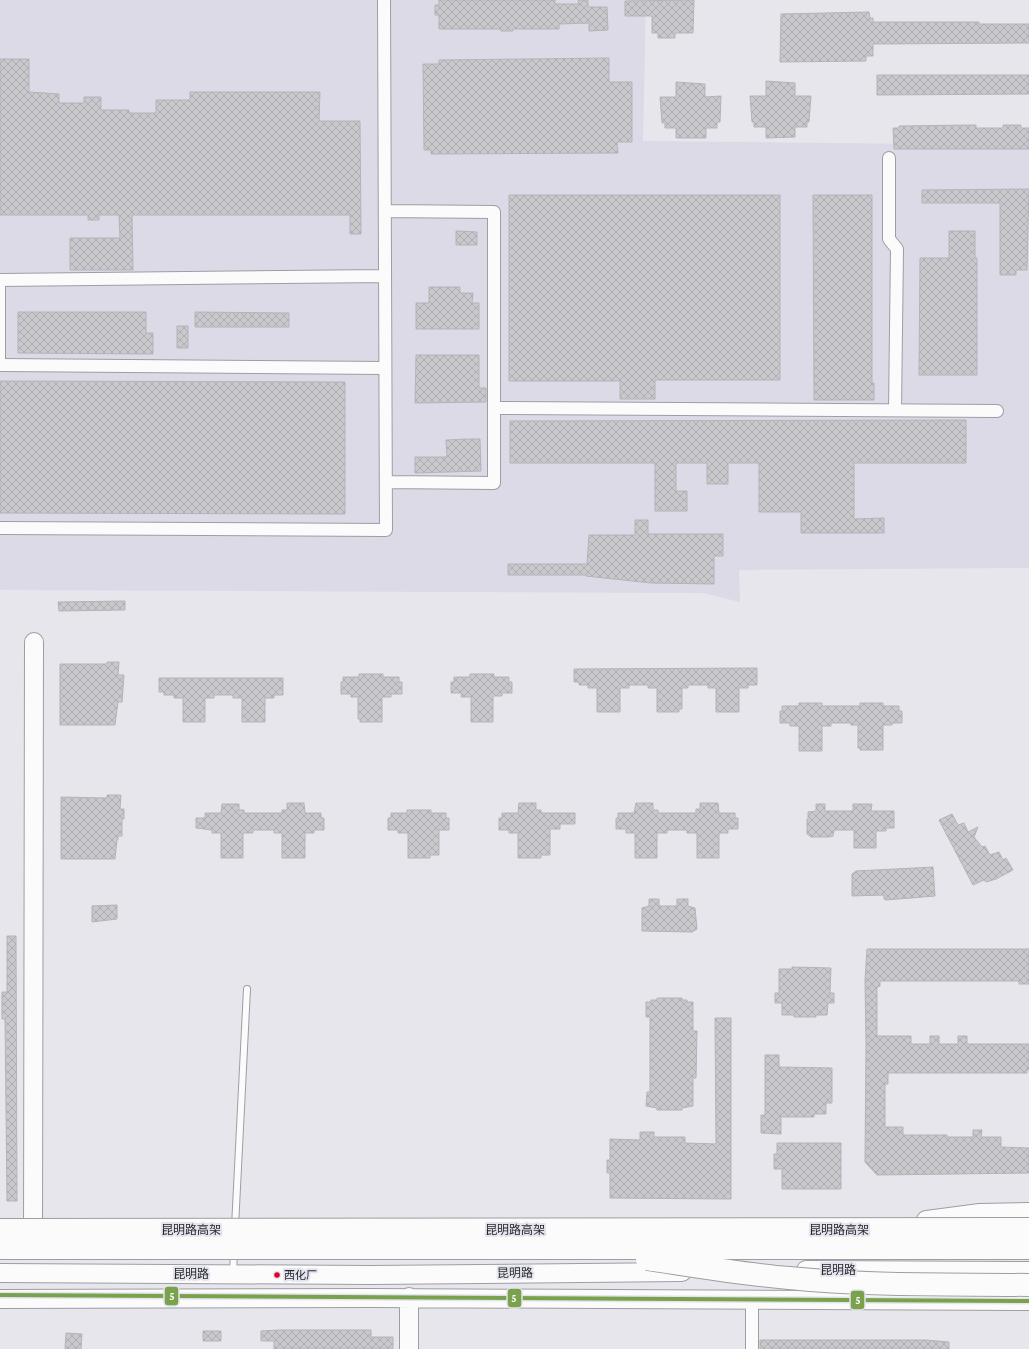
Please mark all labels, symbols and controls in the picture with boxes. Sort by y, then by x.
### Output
street label: 昆明路高架 [161,1223,221,1237]
street label: 昆明路高架 [485,1223,545,1237]
street label: 昆明路高架 [809,1223,869,1237]
street label: 昆明路 [820,1263,856,1277]
street label: 昆明路 [497,1266,533,1280]
street label: 昆明路 [173,1267,209,1281]
place label: 西化厂 [284,1269,317,1281]
marker: 西化厂 [272,1270,282,1280]
line badge: 5 [164,1286,179,1306]
line badge: 5 [507,1288,522,1308]
text: 5 [169,1290,175,1302]
line badge: 5 [850,1290,865,1310]
text: 5 [511,1292,517,1304]
text: 5 [855,1294,861,1306]

